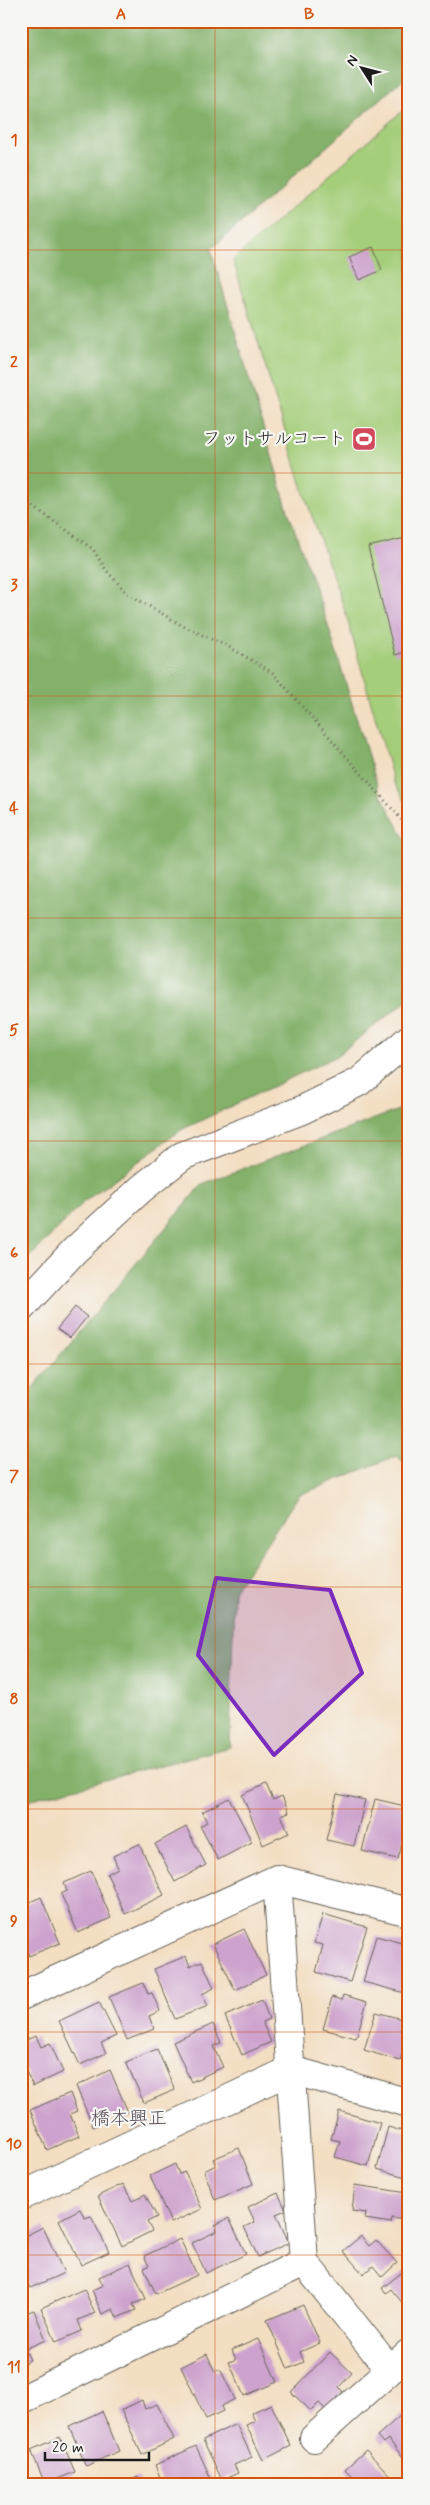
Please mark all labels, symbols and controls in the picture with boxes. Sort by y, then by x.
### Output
text: A [116,4,126,25]
text: B [304,4,314,25]
north arrow [338,42,388,92]
text: N [342,52,362,70]
text: 1 [10,130,18,151]
text: 2 [10,352,18,373]
sports icon: フットサルコート [351,426,377,452]
place label: フットサルコート [203,427,346,451]
text: 3 [10,575,18,596]
text: 4 [9,798,19,819]
text: 5 [9,1020,19,1041]
text: 6 [10,1243,18,1264]
text: 7 [9,1466,19,1487]
text: 8 [9,1689,19,1710]
text: 9 [10,1911,18,1932]
district label: 橋本興正 [91,2106,167,2131]
text: 10 [6,2134,22,2155]
text: 11 [7,2357,21,2378]
scale bar [45,2430,149,2462]
text: 20 m [52,2438,84,2458]

